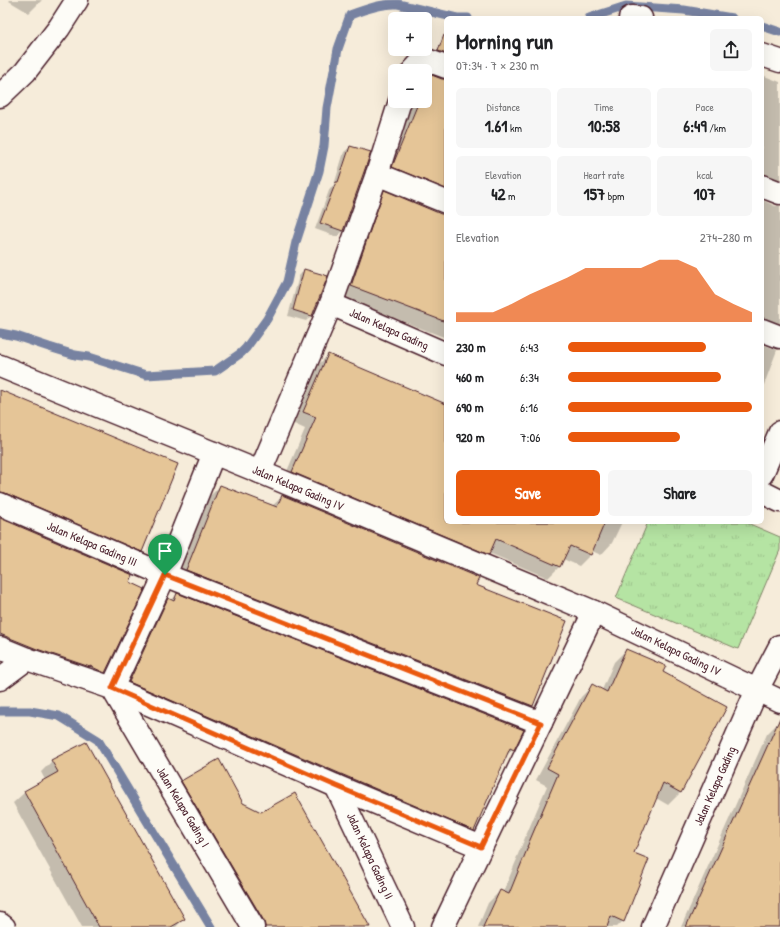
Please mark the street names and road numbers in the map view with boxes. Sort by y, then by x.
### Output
street label: Jalan Kelapa Gading [347,303,432,354]
street label: Jalan Kelapa Gading IV [250,461,347,515]
street label: Jalan Kelapa Gading III [44,517,140,570]
street label: Jalan Kelapa Gading IV [629,621,724,680]
street label: Jalan Kelapa Gading [689,743,740,828]
street label: Jalan Kelapa Gading I [153,763,214,850]
street label: Jalan Kelapa Gading II [343,810,398,902]

